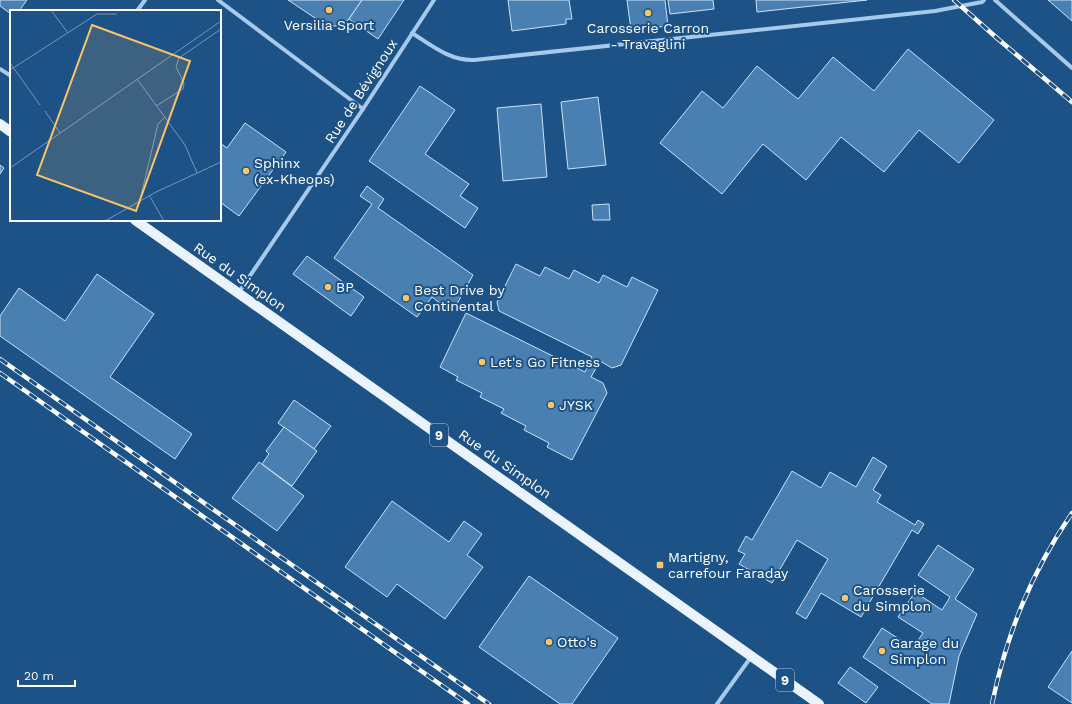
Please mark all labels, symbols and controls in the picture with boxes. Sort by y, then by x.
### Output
marker: Versilia Sport [324,5,334,15]
marker: Carosserie Carron - Travaglini [643,8,653,18]
inset map [10,10,221,221]
place label: Versilia Sport [284,17,374,33]
place label: Carosserie Carron - Travaglini [587,20,709,52]
street label: Rue de Bévignoux [321,36,401,146]
place label: Sphinx (ex-Kheops) [254,155,335,187]
marker: Sphinx (ex-Kheops) [241,166,251,176]
street label: Rue du Simplon [191,239,289,315]
place label: BP [336,279,354,295]
marker: BP [323,282,333,292]
place label: Best Drive by Continental [414,282,505,314]
marker: Best Drive by Continental [401,293,411,303]
place label: Let's Go Fitness [490,354,600,370]
marker: Let's Go Fitness [477,357,487,367]
place label: JYSK [559,397,593,413]
marker: JYSK [546,400,556,410]
road number: 9 [430,424,448,446]
street label: Rue du Simplon [456,426,554,502]
place label: Martigny, carrefour Faraday [668,549,789,581]
marker: Martigny, carrefour Faraday [655,560,665,570]
place label: Carosserie du Simplon [853,582,931,614]
marker: Carosserie du Simplon [840,593,850,603]
place label: Otto's [557,634,597,650]
place label: Garage du Simplon [890,635,959,667]
marker: Otto's [544,637,554,647]
marker: Garage du Simplon [877,646,887,656]
scale bar [18,662,75,688]
text: 20 m [24,669,54,683]
road number: 9 [776,669,794,691]

